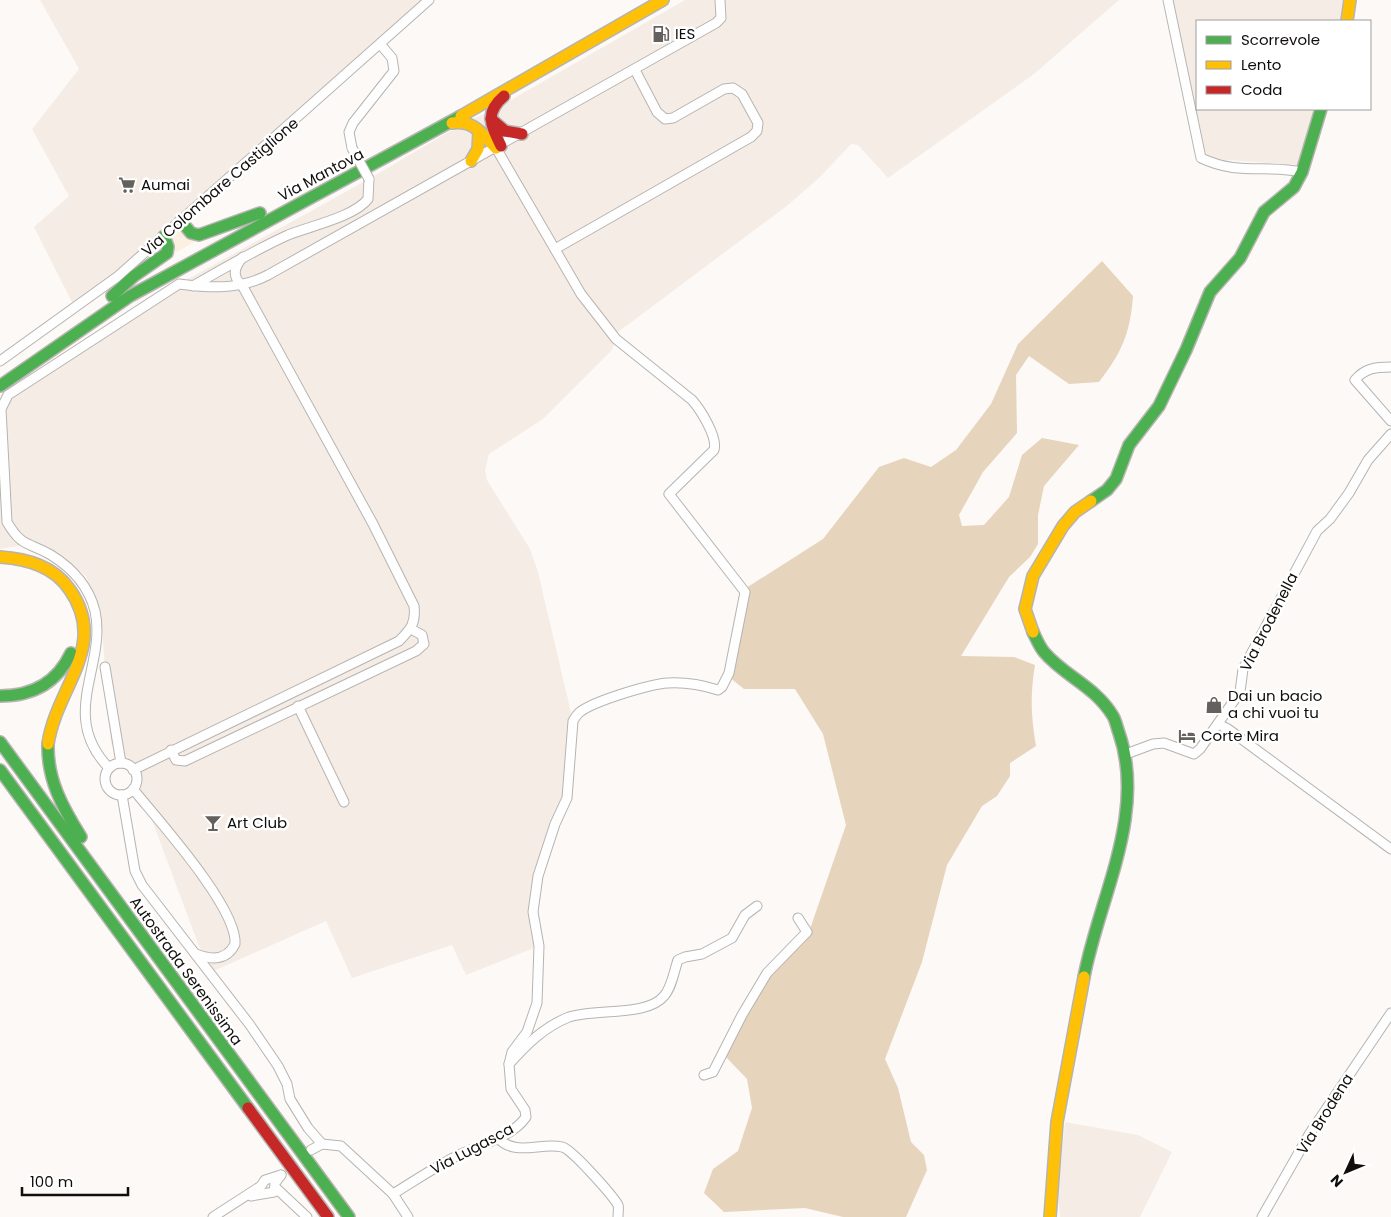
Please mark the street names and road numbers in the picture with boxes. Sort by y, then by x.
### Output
street label: Via Colombare Castiglione [137,113,303,261]
street label: Via Mantova [274,143,367,206]
street label: Via Brodenella [1235,569,1302,675]
street label: Autostrada Serenissima [125,892,248,1049]
street label: Via Brodena [1291,1069,1358,1158]
street label: Via Lugasca [426,1118,517,1179]

